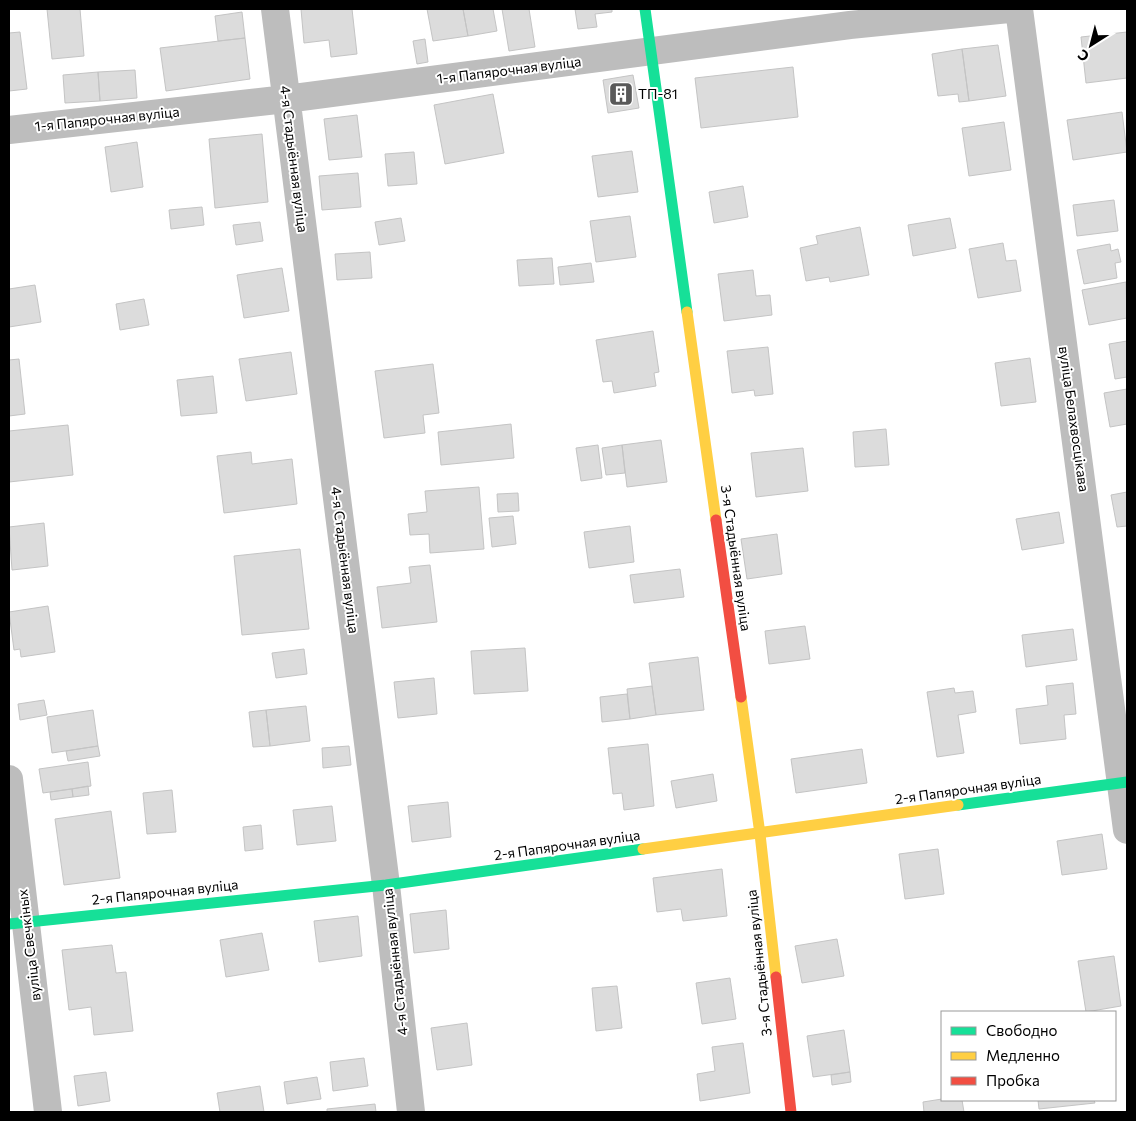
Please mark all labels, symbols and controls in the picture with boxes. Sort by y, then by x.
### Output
north arrow [1066,20,1116,70]
text: С [1074,46,1092,66]
street label: 1-я Папярочная вуліца [436,52,582,87]
building icon: ТП-81 [608,81,634,107]
street label: 4-я Стадыённая вуліца [277,85,312,233]
place label: ТП-81 [638,85,678,102]
street label: 1-я Папярочная вуліца [34,102,180,135]
street label: вуліца Белахвосцікава [1056,345,1093,493]
street label: 3-я Стадыённая вуліца [718,484,755,632]
street label: 4-я Стадыённая вуліца [328,486,363,634]
street label: 2-я Папярочная вуліца [894,770,1042,807]
street label: 2-я Папярочная вуліца [493,826,641,863]
street label: 2-я Папярочная вуліца [91,875,239,908]
street label: вуліца Свечкіных [13,888,44,1002]
street label: 4-я Стадыённая вуліца [378,888,411,1036]
street label: 3-я Стадыённая вуліца [742,889,775,1037]
legend [941,1011,1116,1101]
text: Свободно [986,1021,1057,1039]
text: Медленно [986,1046,1060,1064]
text: Пробка [986,1071,1040,1089]

